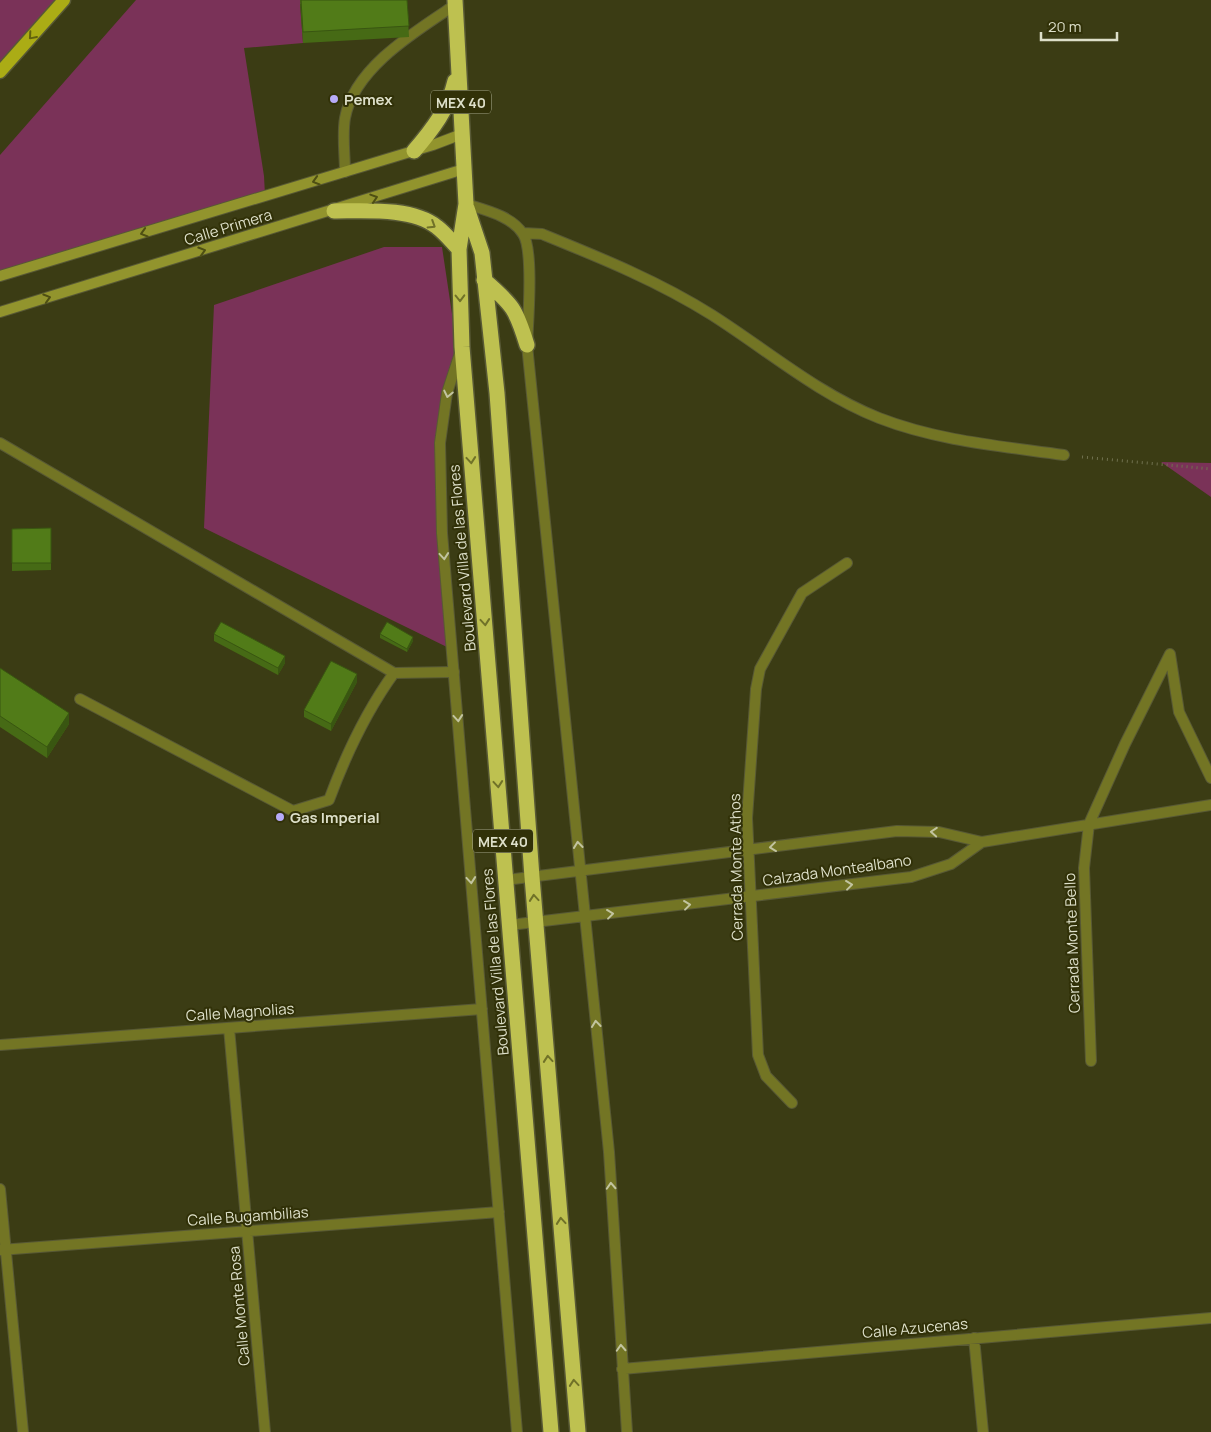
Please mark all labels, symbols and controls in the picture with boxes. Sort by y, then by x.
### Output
scale bar [1041,10,1117,42]
text: 20 m [1048,16,1081,37]
one-way arrow [29,30,38,39]
place label: Pemex [344,89,393,110]
road number: MEX 40 [431,90,491,114]
marker: Pemex [328,93,340,105]
one-way arrow [312,175,321,185]
one-way arrow [369,194,378,204]
street label: Calle Primera [182,204,274,250]
one-way arrow [427,219,436,229]
one-way arrow [140,227,148,237]
one-way arrow [197,247,206,257]
one-way arrow [42,294,50,304]
one-way arrow [455,294,466,302]
one-way arrow [443,389,454,398]
one-way arrow [466,456,477,464]
street label: Boulevard Villa de las Flores [443,464,481,652]
one-way arrow [439,552,450,560]
one-way arrow [479,618,490,626]
one-way arrow [452,714,463,722]
one-way arrow [492,780,503,788]
street label: Cerrada Monte Athos [724,793,748,941]
place label: Gas Imperial [290,807,380,828]
marker: Gas Imperial [274,811,286,823]
one-way arrow [930,827,938,838]
road number: MEX 40 [473,829,533,852]
one-way arrow [573,841,584,849]
one-way arrow [768,841,776,852]
street label: Calzada Montealbano [761,849,913,891]
street label: Boulevard Villa de las Flores [476,868,514,1056]
street label: Cerrada Monte Bello [1059,872,1085,1013]
one-way arrow [466,876,477,884]
one-way arrow [845,880,853,891]
one-way arrow [529,893,540,901]
one-way arrow [683,900,692,910]
one-way arrow [607,909,615,920]
street label: Calle Magnolias [185,998,295,1026]
one-way arrow [591,1020,602,1028]
one-way arrow [542,1055,553,1063]
one-way arrow [606,1182,617,1190]
street label: Calle Bugambilias [187,1201,309,1231]
one-way arrow [555,1217,566,1225]
street label: Calle Monte Rosa [223,1245,255,1367]
street label: Calle Azucenas [861,1313,969,1343]
one-way arrow [615,1344,626,1352]
one-way arrow [569,1379,580,1387]

